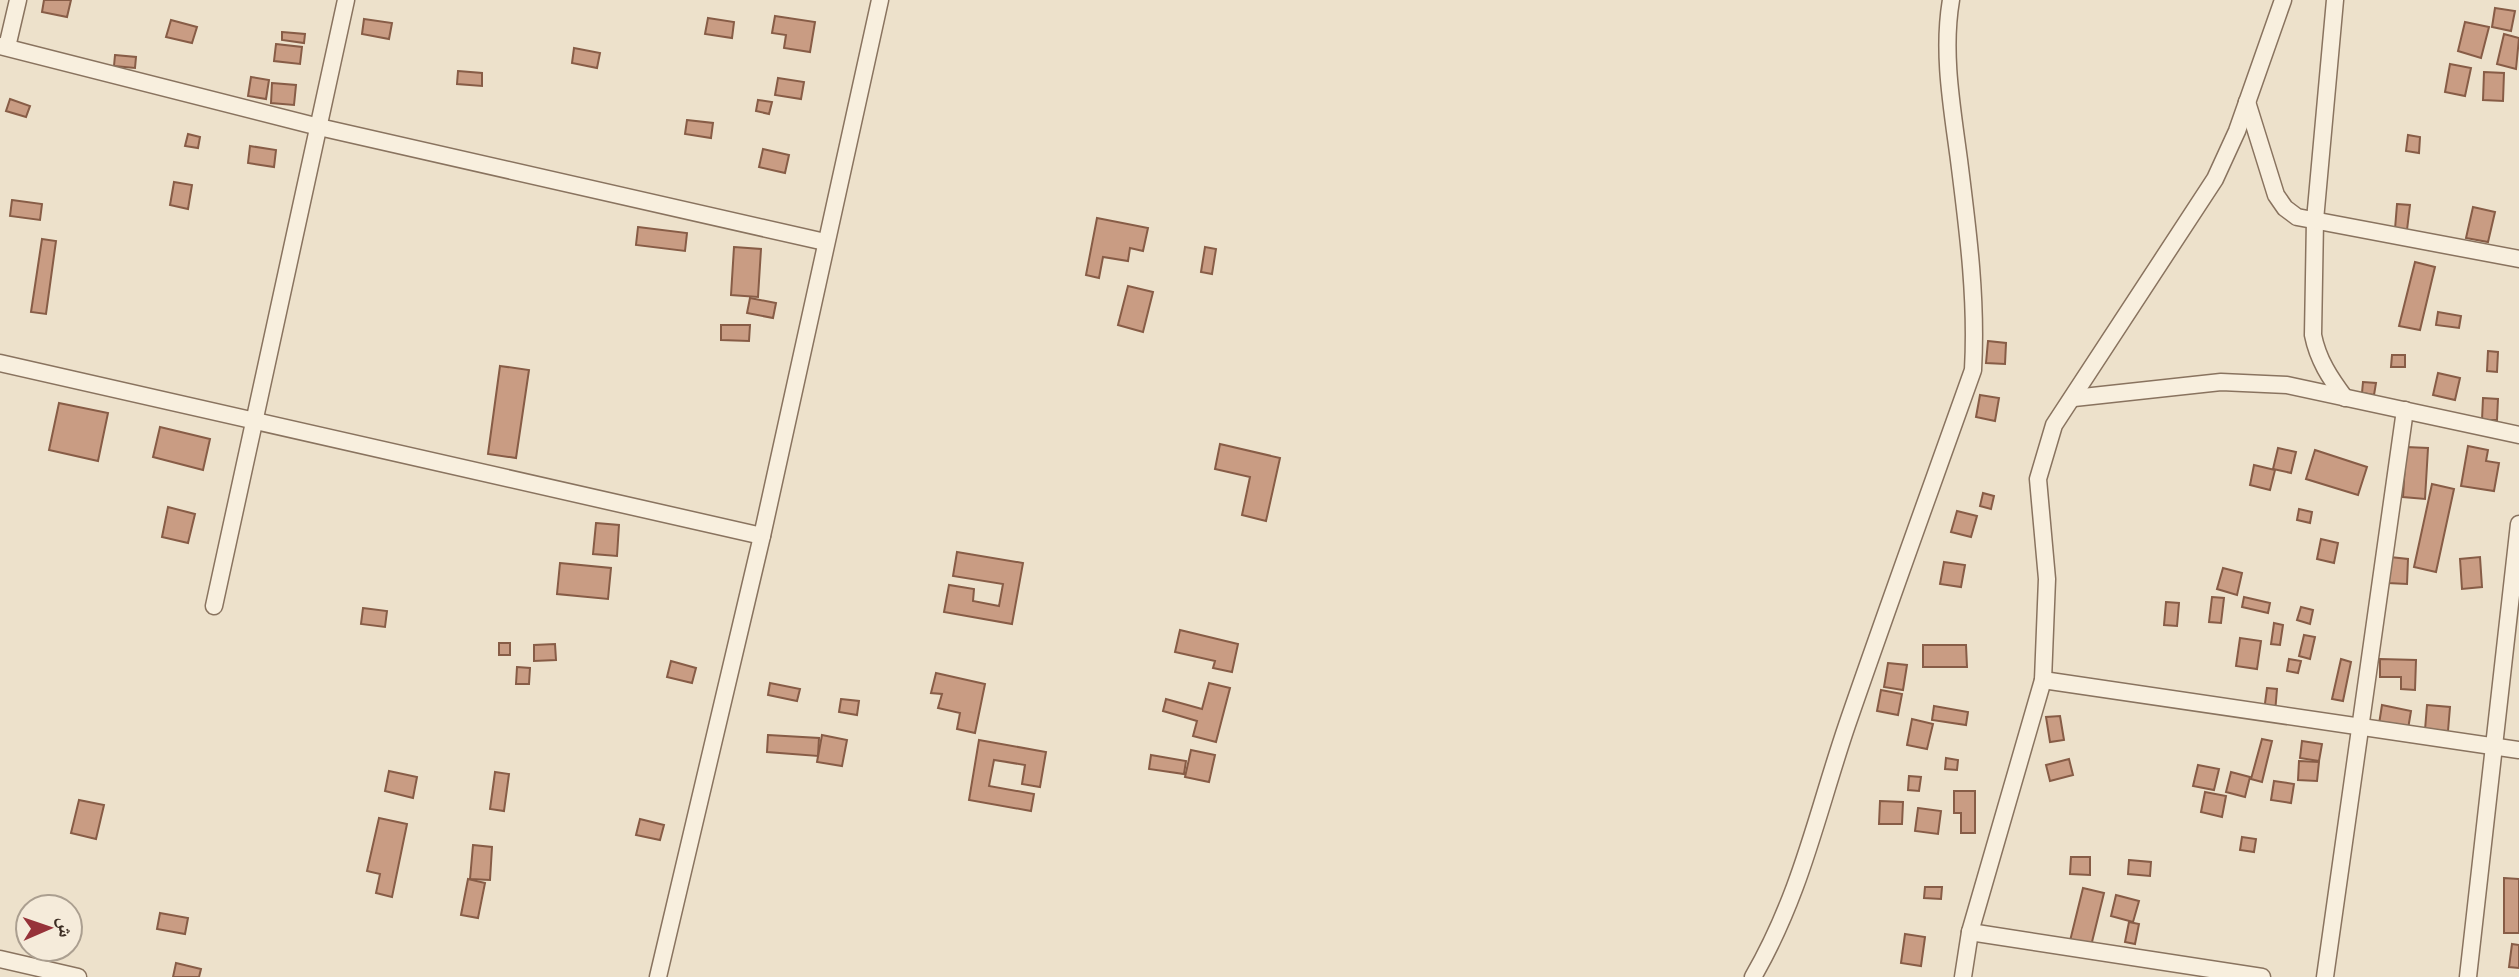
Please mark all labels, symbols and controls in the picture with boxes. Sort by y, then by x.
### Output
north arrow [14,893,84,963]
text: ش [54,917,78,938]

